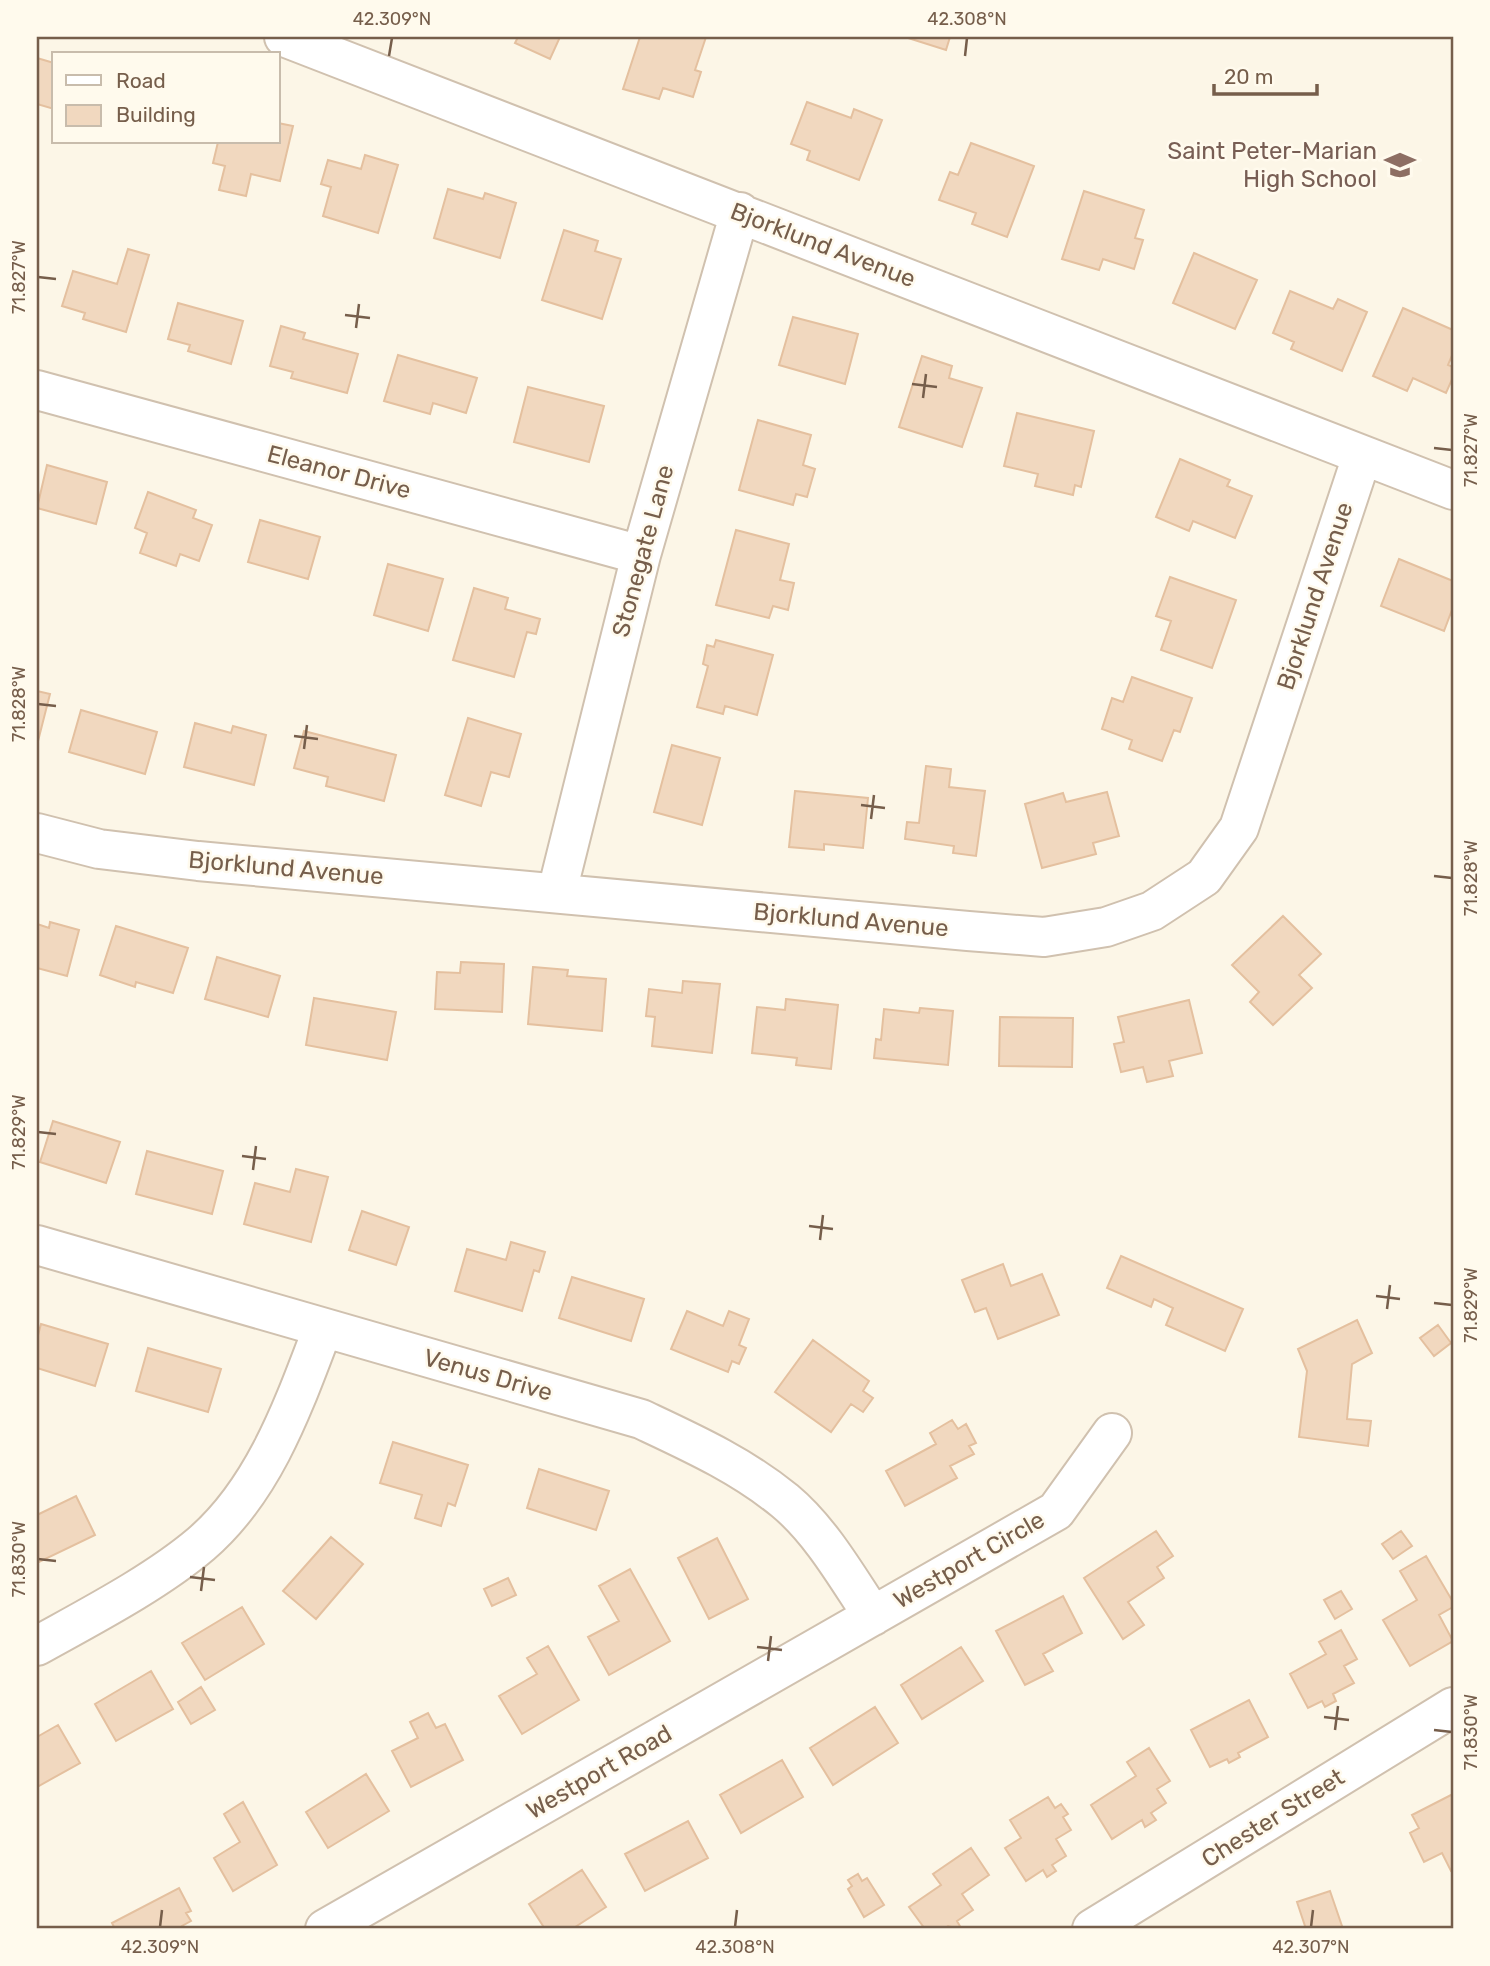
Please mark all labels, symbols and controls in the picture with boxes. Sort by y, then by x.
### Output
text: 42.309°N [353,8,431,30]
text: 42.308°N [927,8,1007,30]
legend [52,52,280,144]
scale bar [1214,52,1317,96]
text: 20 m [1224,64,1273,89]
text: Road [116,68,166,93]
text: Building [116,102,196,127]
place label: Saint Peter-Marian High School [1167,137,1377,193]
school or university icon: Saint Peter-Marian High School [1383,148,1417,182]
street label: Bjorklund Avenue [727,197,919,293]
text: 71.827°W [8,240,30,314]
text: 71.827°W [1460,413,1482,487]
street label: Eleanor Drive [264,439,414,505]
street label: Stonegate Lane [607,462,679,640]
street label: Bjorklund Avenue [1271,499,1359,693]
text: 71.828°W [8,666,30,742]
text: 71.828°W [1460,840,1482,916]
street label: Bjorklund Avenue [187,846,385,890]
street label: Bjorklund Avenue [752,898,950,942]
text: 71.829°W [8,1094,30,1170]
text: 71.829°W [1460,1267,1482,1343]
street label: Venus Drive [420,1343,556,1407]
street label: Westport Circle [889,1506,1049,1614]
text: 71.830°W [8,1521,30,1597]
text: 71.830°W [1460,1694,1482,1770]
street label: Westport Road [521,1719,677,1825]
street label: Chester Street [1196,1763,1350,1873]
text: 42.309°N [121,1936,199,1958]
text: 42.308°N [695,1936,775,1958]
text: 42.307°N [1272,1936,1350,1958]

